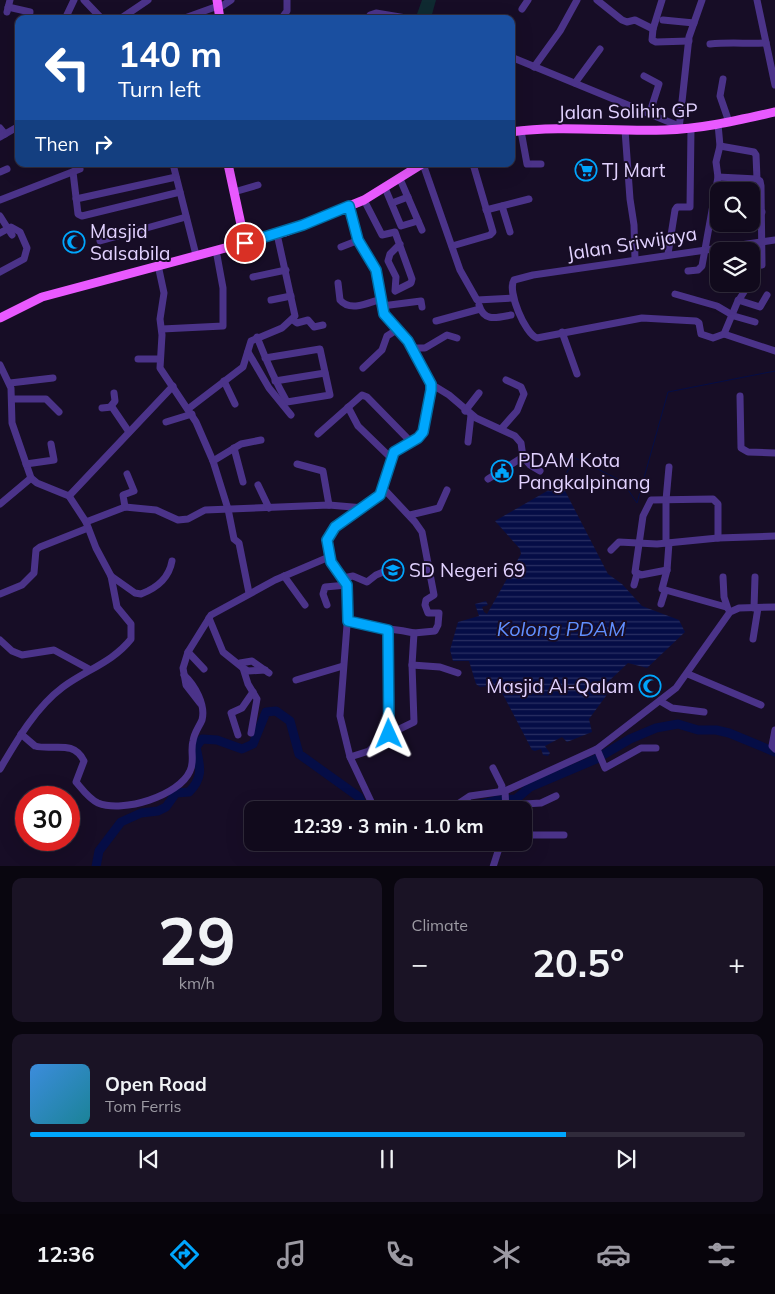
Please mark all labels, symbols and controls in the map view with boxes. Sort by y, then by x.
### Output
text: 140 m [118,32,222,76]
icon: left [35,35,100,100]
text: Turn left [118,75,201,103]
street label: Jalan Solihin GP [558,98,698,124]
icon: right [89,130,117,158]
text: Then [35,132,79,156]
supermarket icon: TJ Mart [574,158,598,182]
place label: TJ Mart [602,158,666,182]
map controls [710,182,760,292]
button: search [710,182,760,232]
place label: Masjid Salsabila [90,219,170,265]
street label: Jalan Sriwijaya [565,221,699,265]
pin [224,222,266,264]
icon: arrive [231,229,259,257]
mosque icon: Masjid Salsabila [62,230,86,254]
button: layers [710,242,760,292]
place label: PDAM Kota Pangkalpinang [518,448,651,494]
public building icon: PDAM Kota Pangkalpinang [490,459,514,483]
school or university icon: SD Negeri 69 [381,558,405,582]
place label: SD Negeri 69 [409,558,526,582]
water label: Kolong PDAM [497,616,625,641]
place label: Masjid Al-Qalam [486,674,634,698]
mosque icon: Masjid Al-Qalam [638,674,662,698]
position arrow [362,707,414,759]
speed limit sign: 30 [15,786,80,851]
text: 12:39 · 3 min · 1.0 km [292,814,484,838]
text: 29 [158,900,236,981]
text: Climate [412,915,468,935]
text: 20.5° [532,939,624,987]
text: − [412,946,428,981]
text: + [728,946,745,981]
text: km/h [179,973,215,993]
text: Open Road [105,1072,207,1096]
text: Tom Ferris [105,1096,182,1116]
icon: previous [135,1145,163,1173]
icon: pause [373,1145,401,1173]
icon: next [612,1145,640,1173]
icon: directions [167,1237,202,1272]
icon: music [274,1237,309,1272]
icon: phone [382,1237,417,1272]
icon: climate [489,1237,524,1272]
icon: car [596,1237,631,1272]
icon: filters [704,1237,739,1272]
text: 12:36 [36,1240,94,1268]

